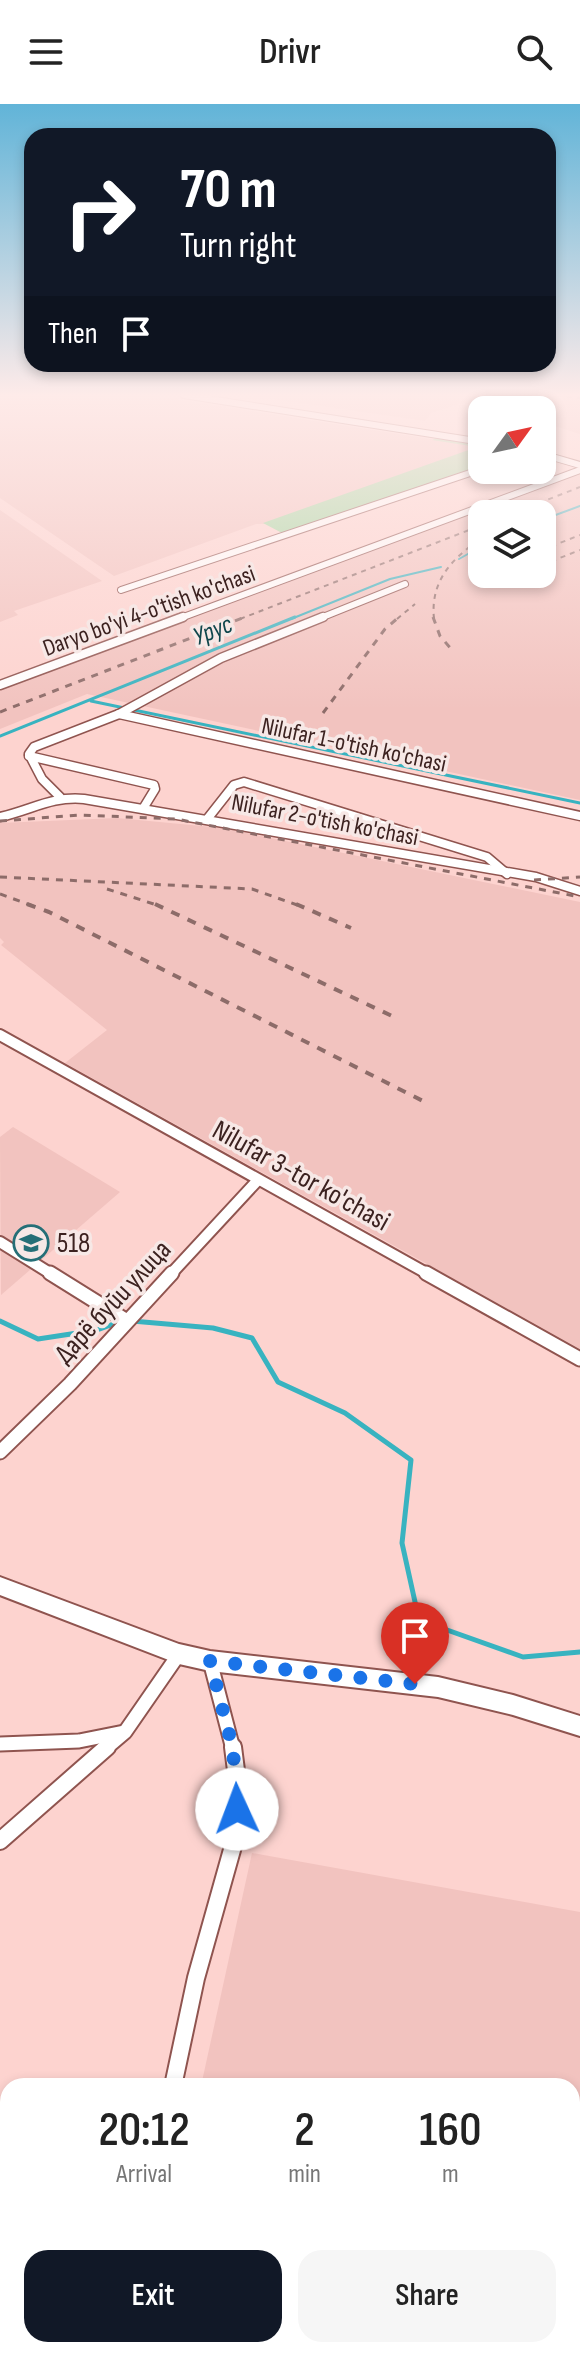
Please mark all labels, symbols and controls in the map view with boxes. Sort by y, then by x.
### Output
icon: menu [24,30,68,74]
icon: search [512,30,556,74]
text: Drivr [259,31,321,74]
text: 70 m [180,157,277,224]
icon: right [48,160,152,264]
text: Turn right [180,225,297,268]
icon: arrive [114,312,158,356]
text: Then [48,316,98,352]
north arrow [468,396,556,484]
map controls [468,396,556,588]
button: layers [468,500,556,588]
street label: Daryo bo'yi 4-o'tish ko'chasi [39,559,259,663]
water label: Урус [189,609,238,653]
street label: Nilufar 1-o'tish ko'chasi [259,711,449,779]
street label: Nilufar 2-o'tish ko'chasi [229,788,421,852]
street label: Nilufar 3-tor ko'chasi [207,1114,395,1238]
school or university icon: 518 [12,1224,50,1262]
place label: 518 [57,1227,90,1260]
street label: Дарё буйи улица [48,1234,178,1370]
pin [381,1602,449,1684]
icon: arrive [393,1614,437,1658]
position arrow [195,1767,279,1851]
text: 20:12 [99,2102,190,2159]
text: 2 [294,2102,315,2159]
text: 160 [419,2102,481,2159]
text: Arrival [116,2159,172,2190]
text: min [288,2159,321,2190]
text: m [442,2159,459,2190]
button: Exit [24,2250,282,2342]
button: Share [298,2250,556,2342]

